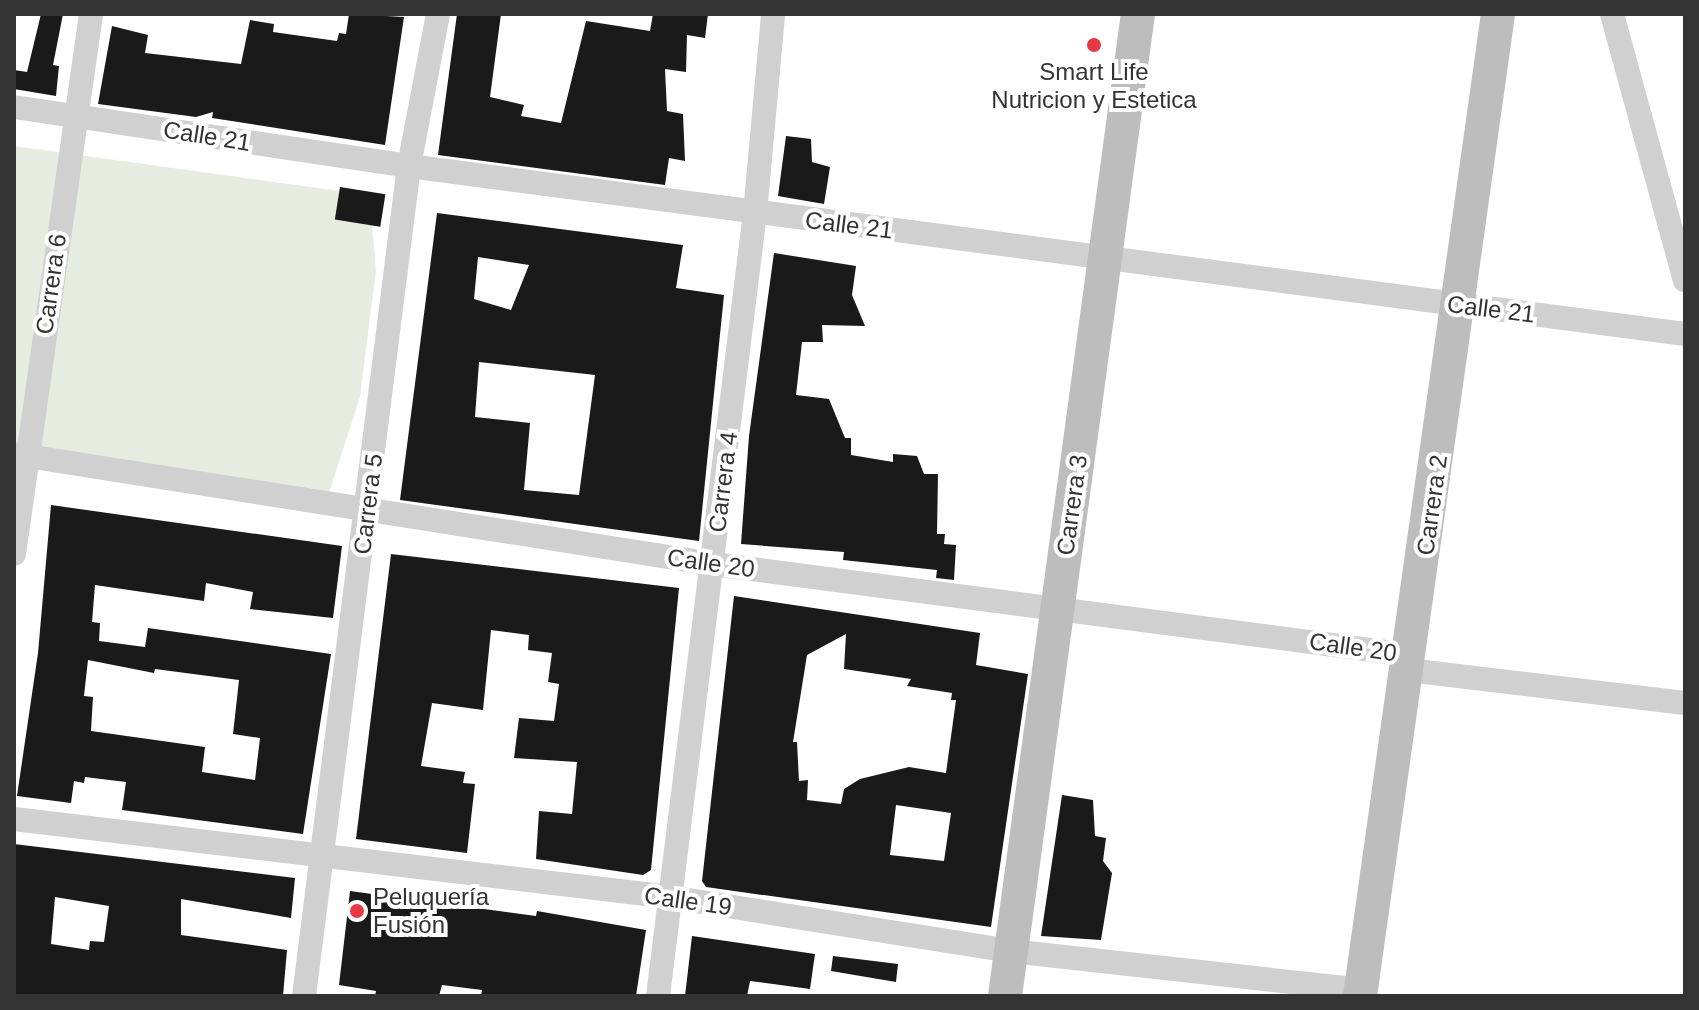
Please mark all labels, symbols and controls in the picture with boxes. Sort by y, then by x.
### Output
marker: Smart Life Nutricion y Estetica [1085,36,1103,54]
place label: Smart Life Nutricion y Estetica [991,58,1197,114]
street label: Calle 21 [161,115,253,157]
street label: Calle 21 [804,205,894,245]
street label: Carrera 6 [30,232,72,336]
street label: Calle 21 [1446,289,1536,329]
street label: Carrera 4 [703,430,743,534]
street label: Carrera 5 [348,452,388,556]
street label: Carrera 3 [1051,453,1093,557]
street label: Carrera 2 [1411,453,1453,557]
street label: Calle 20 [665,543,757,583]
street label: Calle 20 [1307,627,1399,667]
street label: Calle 19 [642,881,734,921]
place label: Peluquería Fusión [373,883,489,939]
marker: Peluquería Fusión [348,902,366,920]

